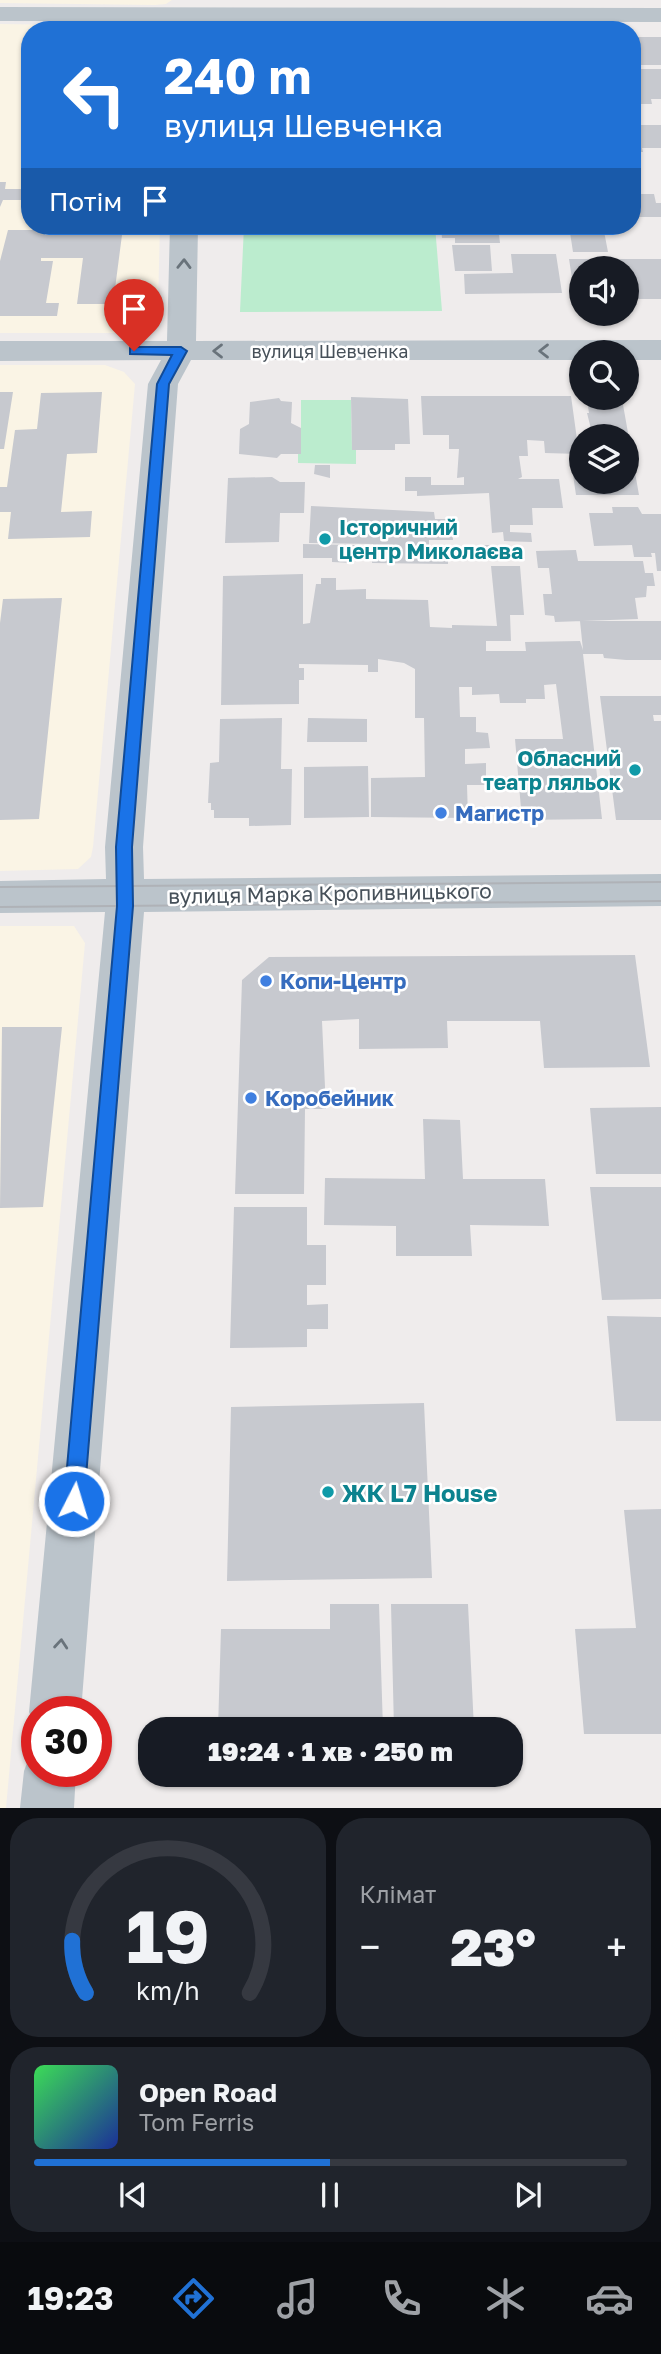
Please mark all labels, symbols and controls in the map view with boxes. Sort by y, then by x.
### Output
text: 240 m [164,46,312,105]
icon: left [49,49,140,140]
text: вулиця Шевченка [164,106,443,144]
icon: arrive [136,182,174,220]
text: Потім [49,186,122,217]
map controls [569,256,639,494]
button: sound [569,256,639,326]
one-way arrow [176,258,192,269]
pin [104,279,164,351]
icon: arrive [115,290,153,328]
street label: вулиця Шевченка [252,340,408,362]
button: search [569,340,639,410]
one-way arrow [213,343,223,359]
one-way arrow [538,343,549,359]
button: layers [569,424,639,494]
place label: Історичний центр Миколаєва [339,514,523,564]
marker: Історичний центр Миколаєва [317,531,333,547]
place label: Обласний театр ляльок [483,745,621,795]
marker: Обласний театр ляльок [627,762,643,778]
place label: Магистр [455,800,544,826]
marker: Магистр [433,805,449,821]
street label: вулиця Марка Кропивницького [168,877,492,909]
place label: Копи-Центр [280,968,406,994]
marker: Копи-Центр [258,973,274,989]
place label: Коробейник [265,1085,394,1111]
marker: Коробейник [243,1090,259,1106]
position arrow [37,1464,111,1538]
place label: ЖК L7 House [342,1478,497,1507]
marker: ЖК L7 House [320,1484,336,1500]
one-way arrow [53,1638,68,1649]
speed limit sign: 30 [21,1696,112,1787]
text: 19:24 · 1 хв · 250 m [208,1736,453,1767]
text: Клімат [360,1880,436,1908]
text: 19 [126,1893,210,1980]
text: 23° [451,1915,536,1977]
text: − [360,1924,380,1969]
text: + [606,1924,627,1969]
text: km/h [136,1975,200,2006]
text: Open Road [139,2077,277,2108]
text: Tom Ferris [139,2108,254,2136]
icon: previous [114,2176,152,2214]
icon: pause [311,2176,349,2214]
icon: next [509,2176,547,2214]
icon: directions [169,2274,218,2323]
icon: music [273,2274,322,2323]
icon: phone [377,2274,426,2323]
icon: climate [481,2274,530,2323]
icon: car [585,2274,634,2323]
text: 19:23 [27,2279,114,2317]

